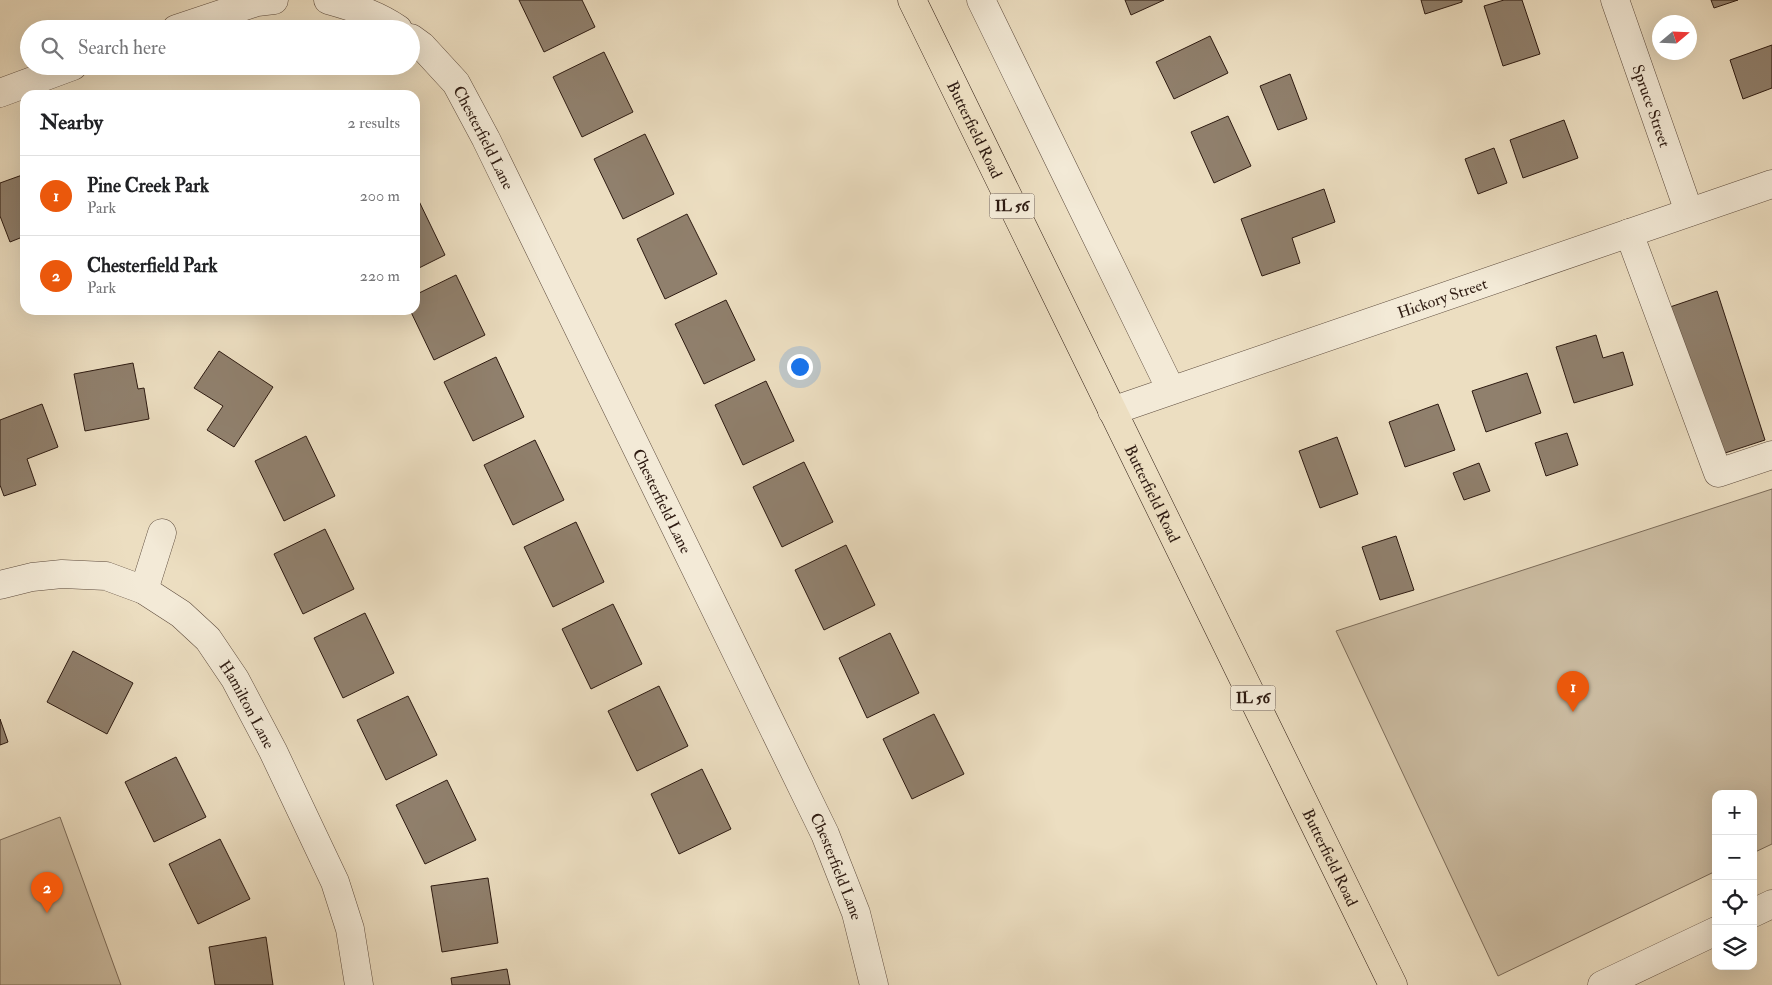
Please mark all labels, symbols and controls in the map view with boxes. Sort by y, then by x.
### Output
north arrow [1652,15,1697,60]
search box [20,20,420,75]
icon: search [38,34,66,62]
text: Search here [78,36,166,60]
street label: Spruce Street [1627,62,1675,150]
street label: Butterfield Road [942,78,1007,182]
street label: Chesterfield Lane [448,82,518,193]
text: Nearby [40,109,103,136]
text: 2 results [347,113,400,133]
text: Pine Creek Park [87,174,209,198]
text: 1 [53,186,59,206]
text: 200 m [360,186,400,206]
road number: IL 56 [990,194,1034,218]
text: Park [87,198,116,218]
text: Chesterfield Park [87,254,218,278]
text: 2 [52,266,60,286]
text: 220 m [360,266,400,286]
street label: Hickory Street [1395,274,1490,323]
text: Park [87,278,116,298]
your location [787,354,813,380]
street label: Butterfield Road [1120,442,1184,546]
street label: Chesterfield Lane [628,446,696,557]
street label: Hamilton Lane [214,657,279,753]
pin: 1 [1557,671,1589,712]
road number: IL 56 [1230,686,1276,710]
map controls [1712,790,1757,970]
button: + [1712,790,1757,835]
street label: Butterfield Road [1297,806,1362,910]
street label: Chesterfield Lane [805,810,866,922]
button: − [1712,835,1757,880]
pin: 2 [31,872,63,913]
button: locate [1712,880,1757,925]
button: layers [1712,925,1757,970]

